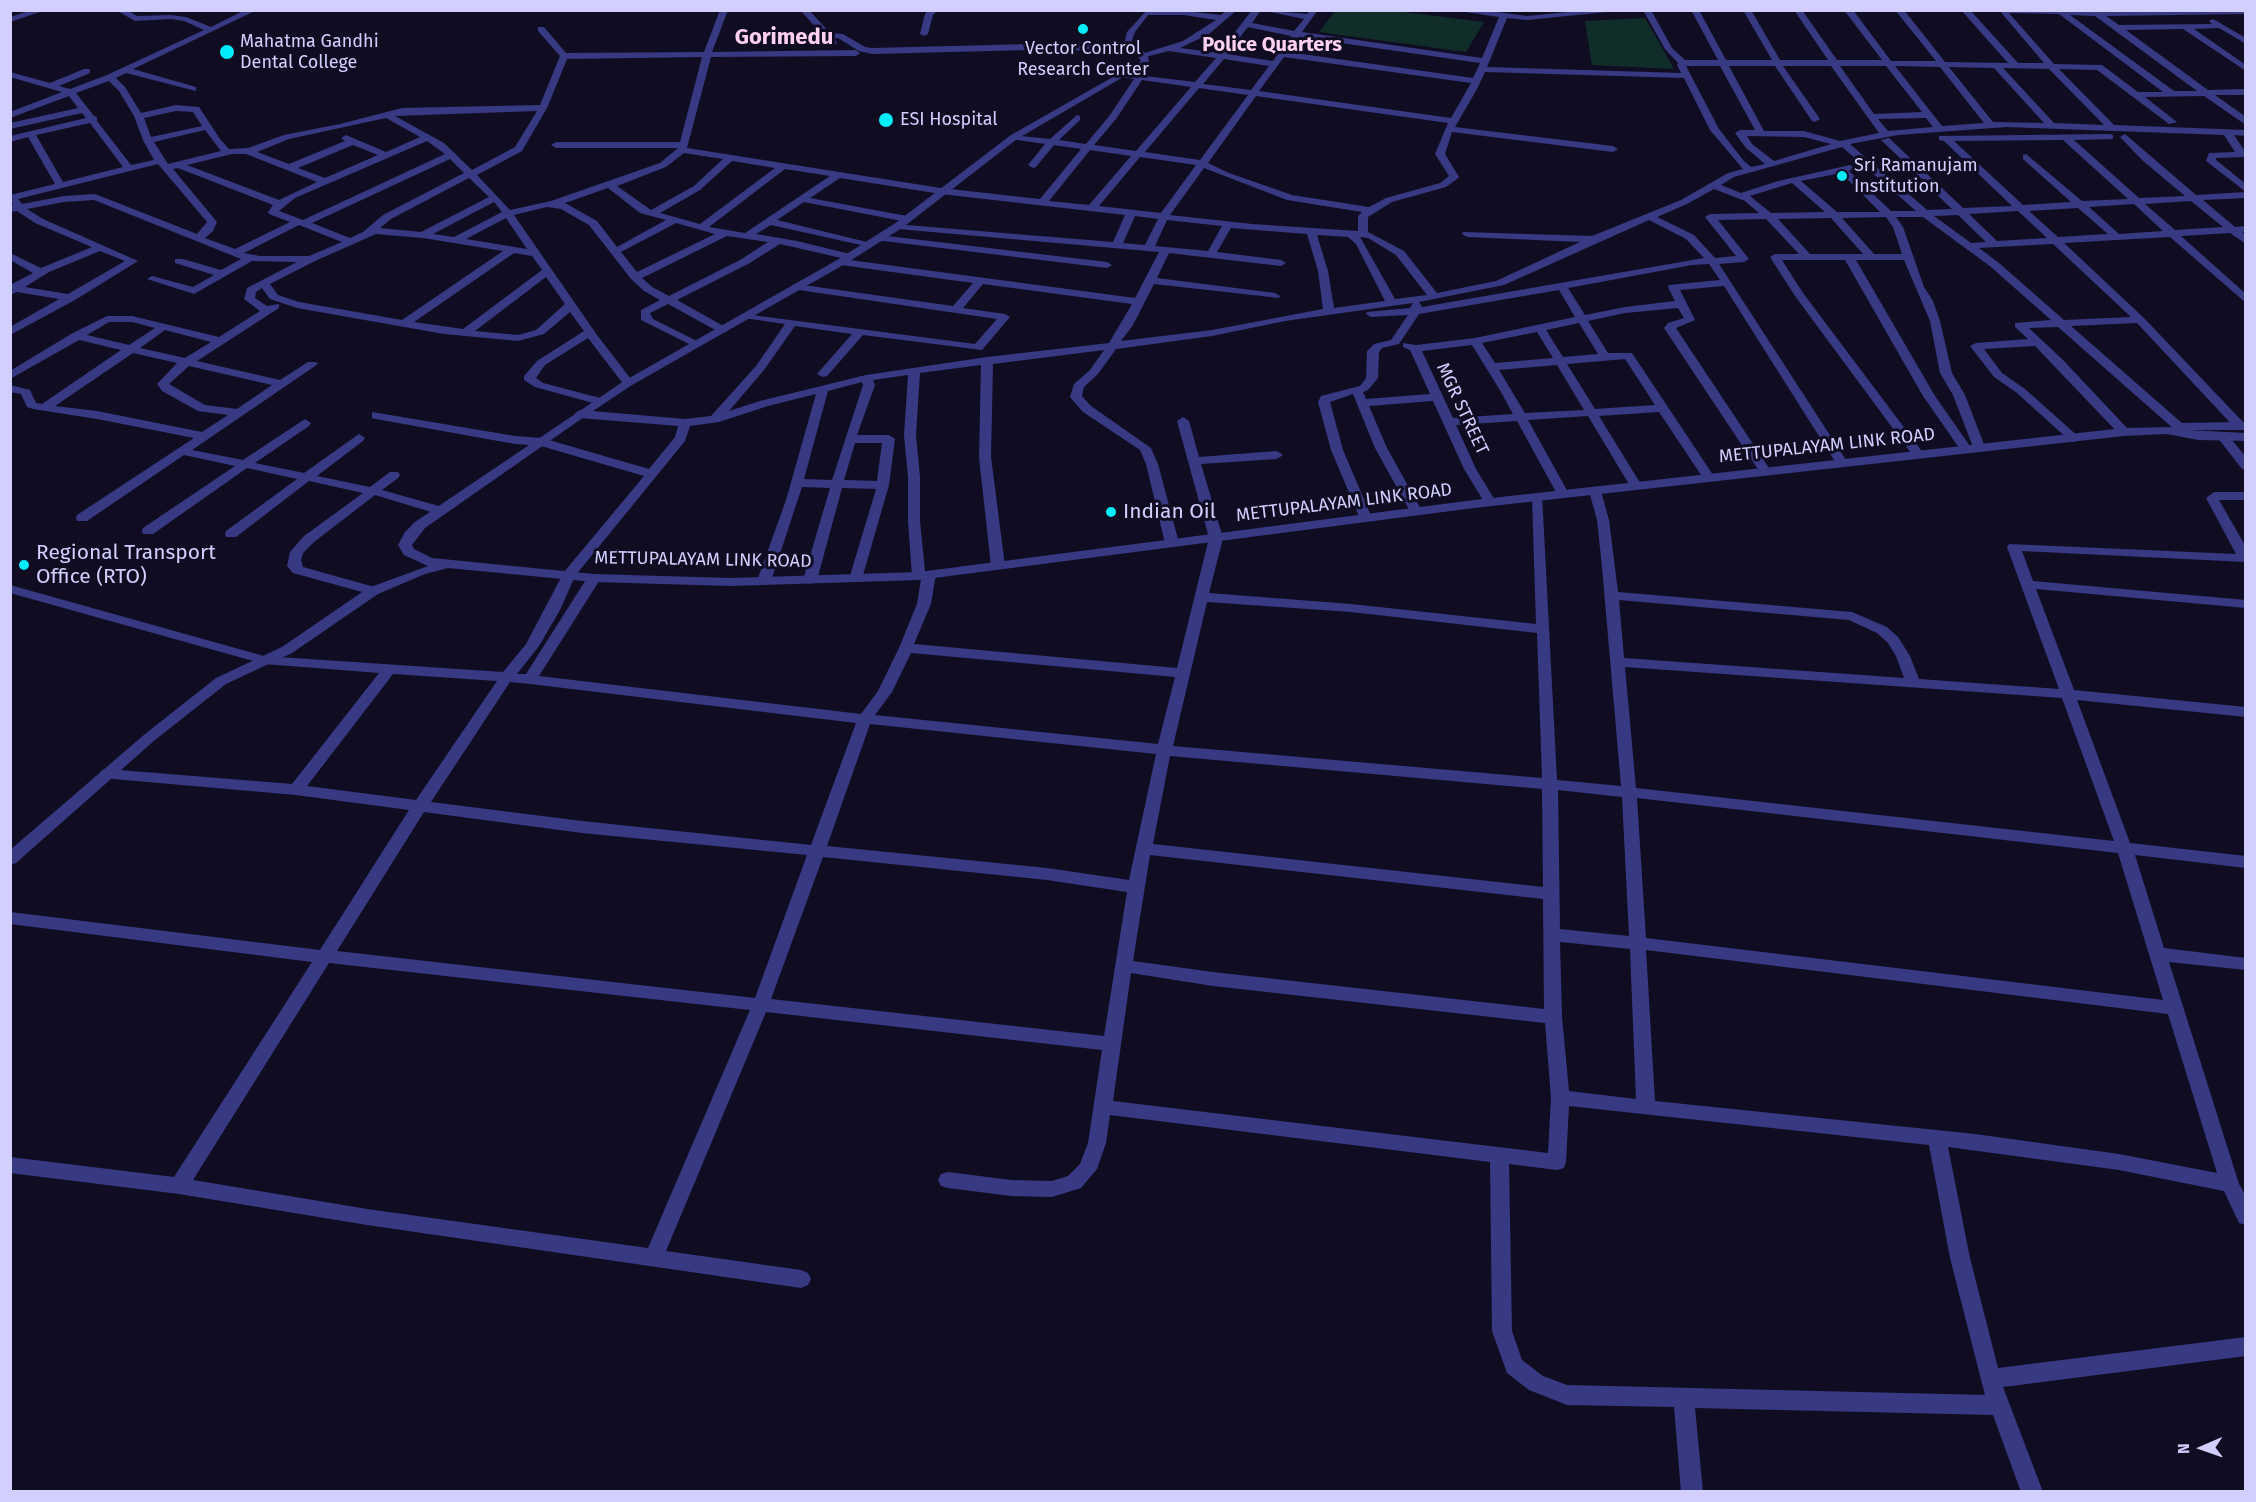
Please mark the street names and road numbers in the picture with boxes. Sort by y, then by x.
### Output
street label: MGR STREET [1431,360,1493,458]
street label: METTUPALAYAM LINK ROAD [1718,424,1936,468]
street label: METTUPALAYAM LINK ROAD [1235,479,1453,527]
street label: METTUPALAYAM LINK ROAD [594,547,812,573]

